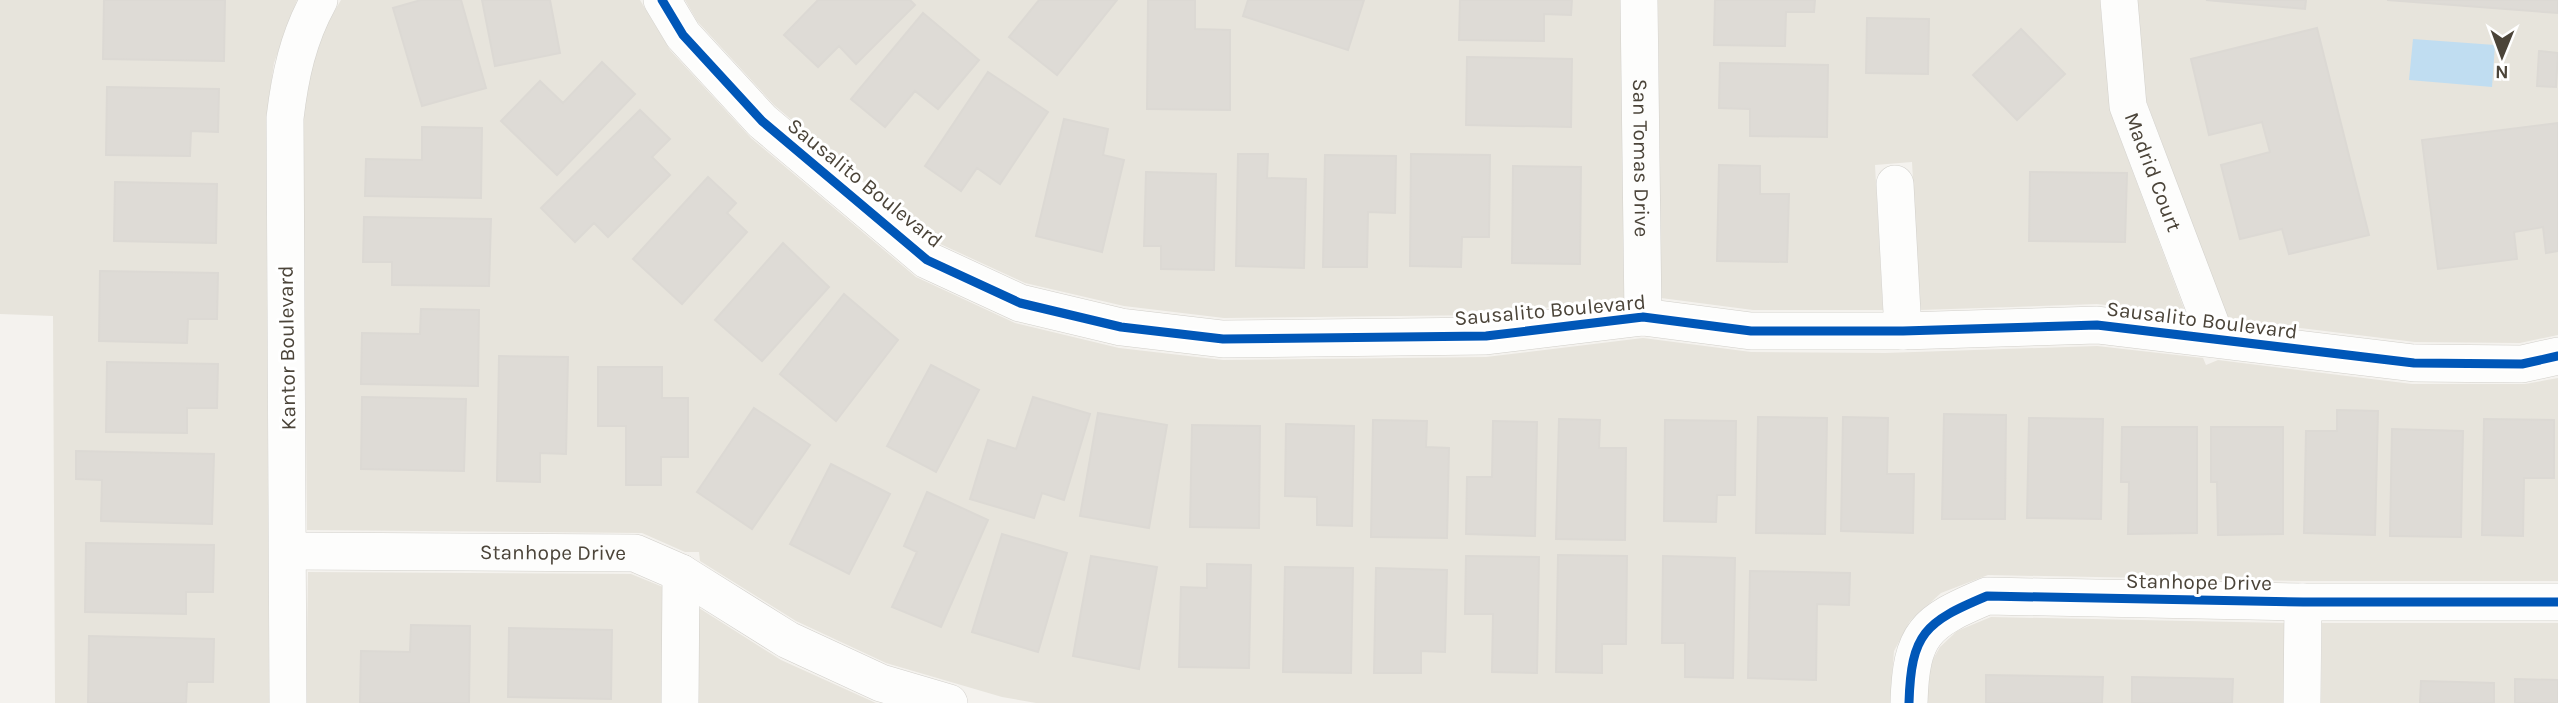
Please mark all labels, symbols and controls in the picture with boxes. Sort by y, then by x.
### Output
north arrow [2467,21,2537,91]
text: N [2495,61,2509,83]
street label: San Tomas Drive [1628,79,1654,237]
street label: Madrid Court [2120,109,2187,235]
street label: Sausalito Boulevard [783,113,947,253]
street label: Kantor Boulevard [274,265,300,431]
street label: Sausalito Boulevard [1453,290,1647,330]
street label: Sausalito Boulevard [2105,296,2299,344]
street label: Stanhope Drive [480,540,626,565]
street label: Stanhope Drive [2126,569,2272,595]

